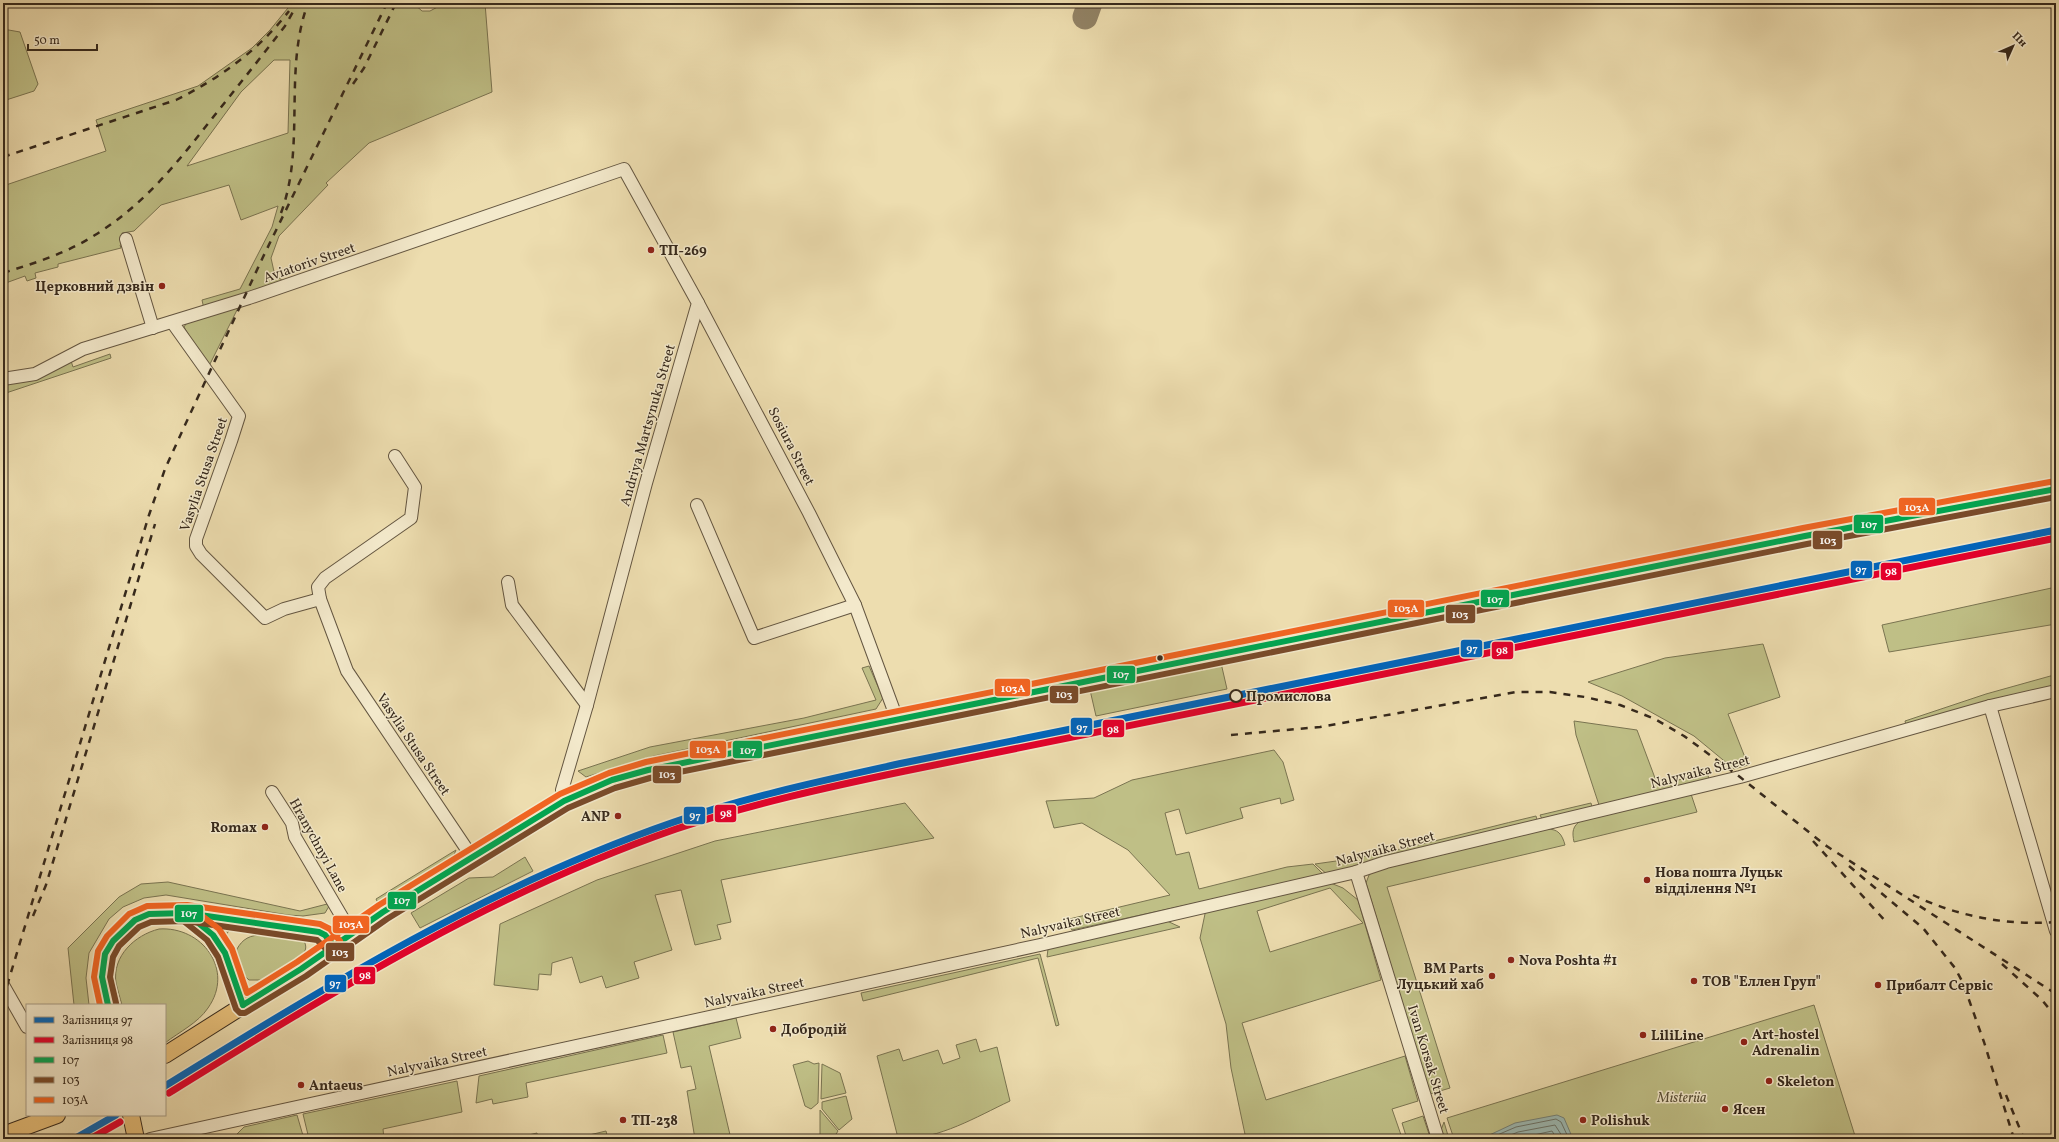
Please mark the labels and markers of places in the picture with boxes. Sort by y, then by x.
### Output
place label: ТП-269 [659,242,707,261]
marker: ТП-269 [646,245,656,255]
place label: Церковний дзвін [35,278,154,297]
marker: Церковний дзвін [157,281,167,291]
unlabelled marker [1155,653,1165,663]
place label: Промислова [1246,688,1332,707]
marker: Промислова [1229,689,1243,703]
place label: ANP [581,808,610,827]
marker: ANP [613,811,623,821]
place label: Romax [210,819,257,838]
marker: Romax [260,822,270,832]
place label: Нова пошта Луцьк відділення №1 [1655,864,1783,899]
marker: Нова пошта Луцьк відділення №1 [1642,875,1652,885]
place label: Nova Poshta #1 [1519,952,1617,971]
marker: Nova Poshta #1 [1506,955,1516,965]
place label: BM Parts Луцький хаб [1397,960,1484,995]
marker: BM Parts Луцький хаб [1487,971,1497,981]
place label: ТОВ "Еллен Груп" [1702,973,1821,992]
marker: ТОВ "Еллен Груп" [1689,976,1699,986]
place label: Прибалт Сервіс [1886,977,1993,996]
marker: Прибалт Сервіс [1873,980,1883,990]
place label: Добродій [781,1021,847,1040]
marker: Добродій [768,1024,778,1034]
place label: Art-hostel Adrenalin [1752,1026,1820,1061]
place label: LiliLine [1651,1027,1704,1046]
marker: LiliLine [1638,1030,1648,1040]
marker: Art-hostel Adrenalin [1739,1037,1749,1047]
place label: Skeleton [1777,1073,1835,1092]
marker: Skeleton [1764,1076,1774,1086]
place label: Antaeus [309,1077,363,1096]
marker: Antaeus [296,1080,306,1090]
place label: Ясен [1733,1101,1765,1120]
marker: Ясен [1720,1104,1730,1114]
place label: ТП-238 [631,1112,678,1131]
place label: Polishuk [1591,1112,1650,1131]
marker: ТП-238 [618,1115,628,1125]
marker: Polishuk [1578,1115,1588,1125]

